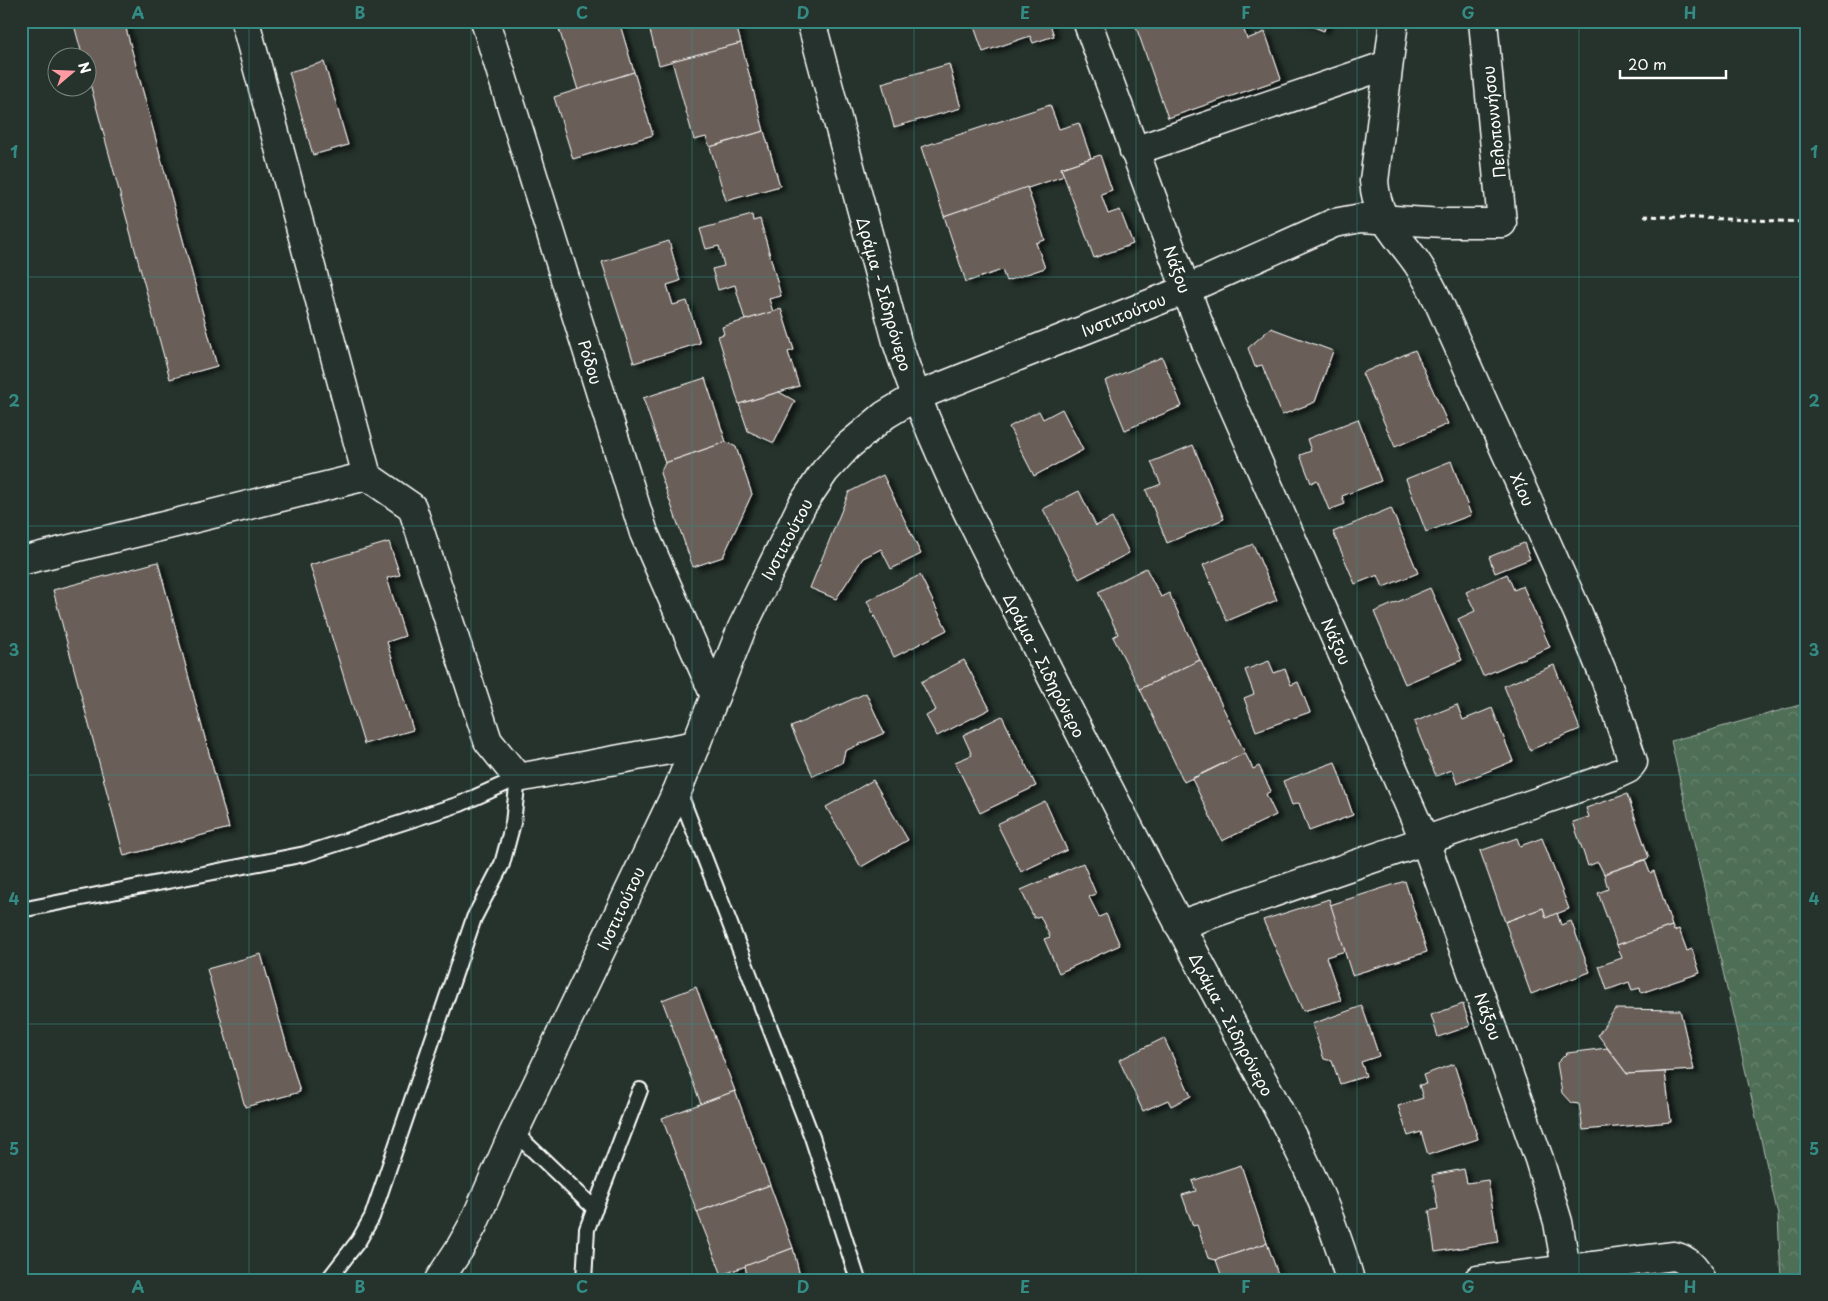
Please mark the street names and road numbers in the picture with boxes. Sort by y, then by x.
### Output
street label: Πελοποννήσου [1475,65,1511,179]
street label: Δράμα - Σιδηρόνερο [852,214,918,374]
street label: Νάξου [1158,242,1198,296]
street label: Ινστιτούτου [1077,286,1169,342]
street label: Ρόδου [573,337,609,387]
street label: Χίου [1505,468,1541,510]
street label: Ινστιτούτου [754,494,818,584]
street label: Δράμα - Σιδηρόνερο [998,589,1092,741]
street label: Νάξου [1316,614,1358,668]
street label: Ινστιτούτου [590,862,650,954]
street label: Δράμα - Σιδηρόνερο [1184,948,1280,1100]
street label: Νάξου [1469,989,1509,1043]

